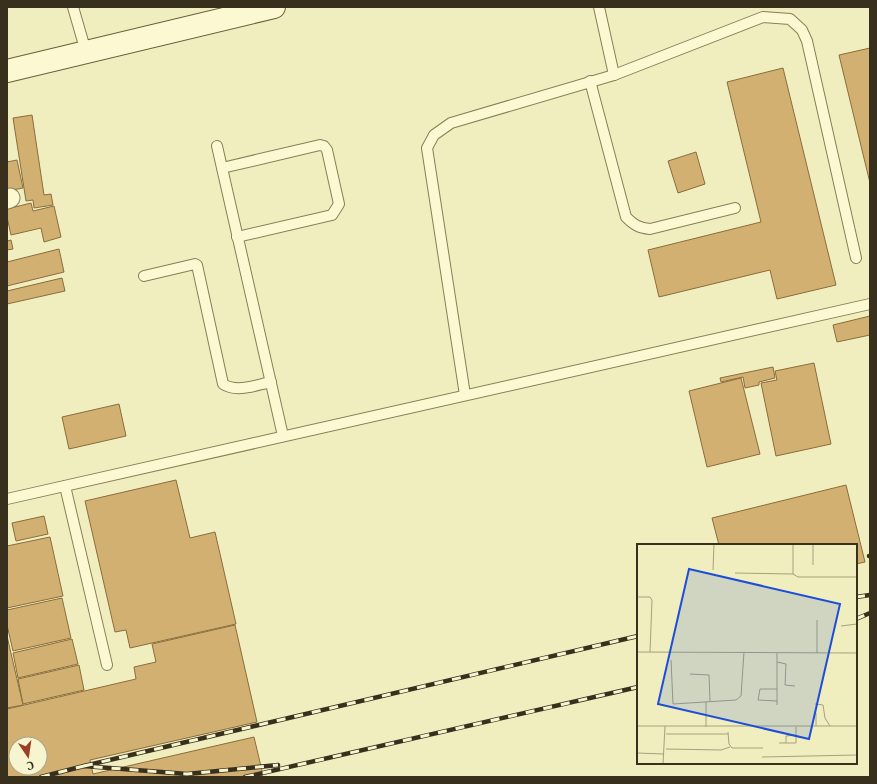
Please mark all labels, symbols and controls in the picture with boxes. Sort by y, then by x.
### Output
inset map [637,544,857,764]
north arrow [8,736,48,776]
text: С [25,758,36,774]

